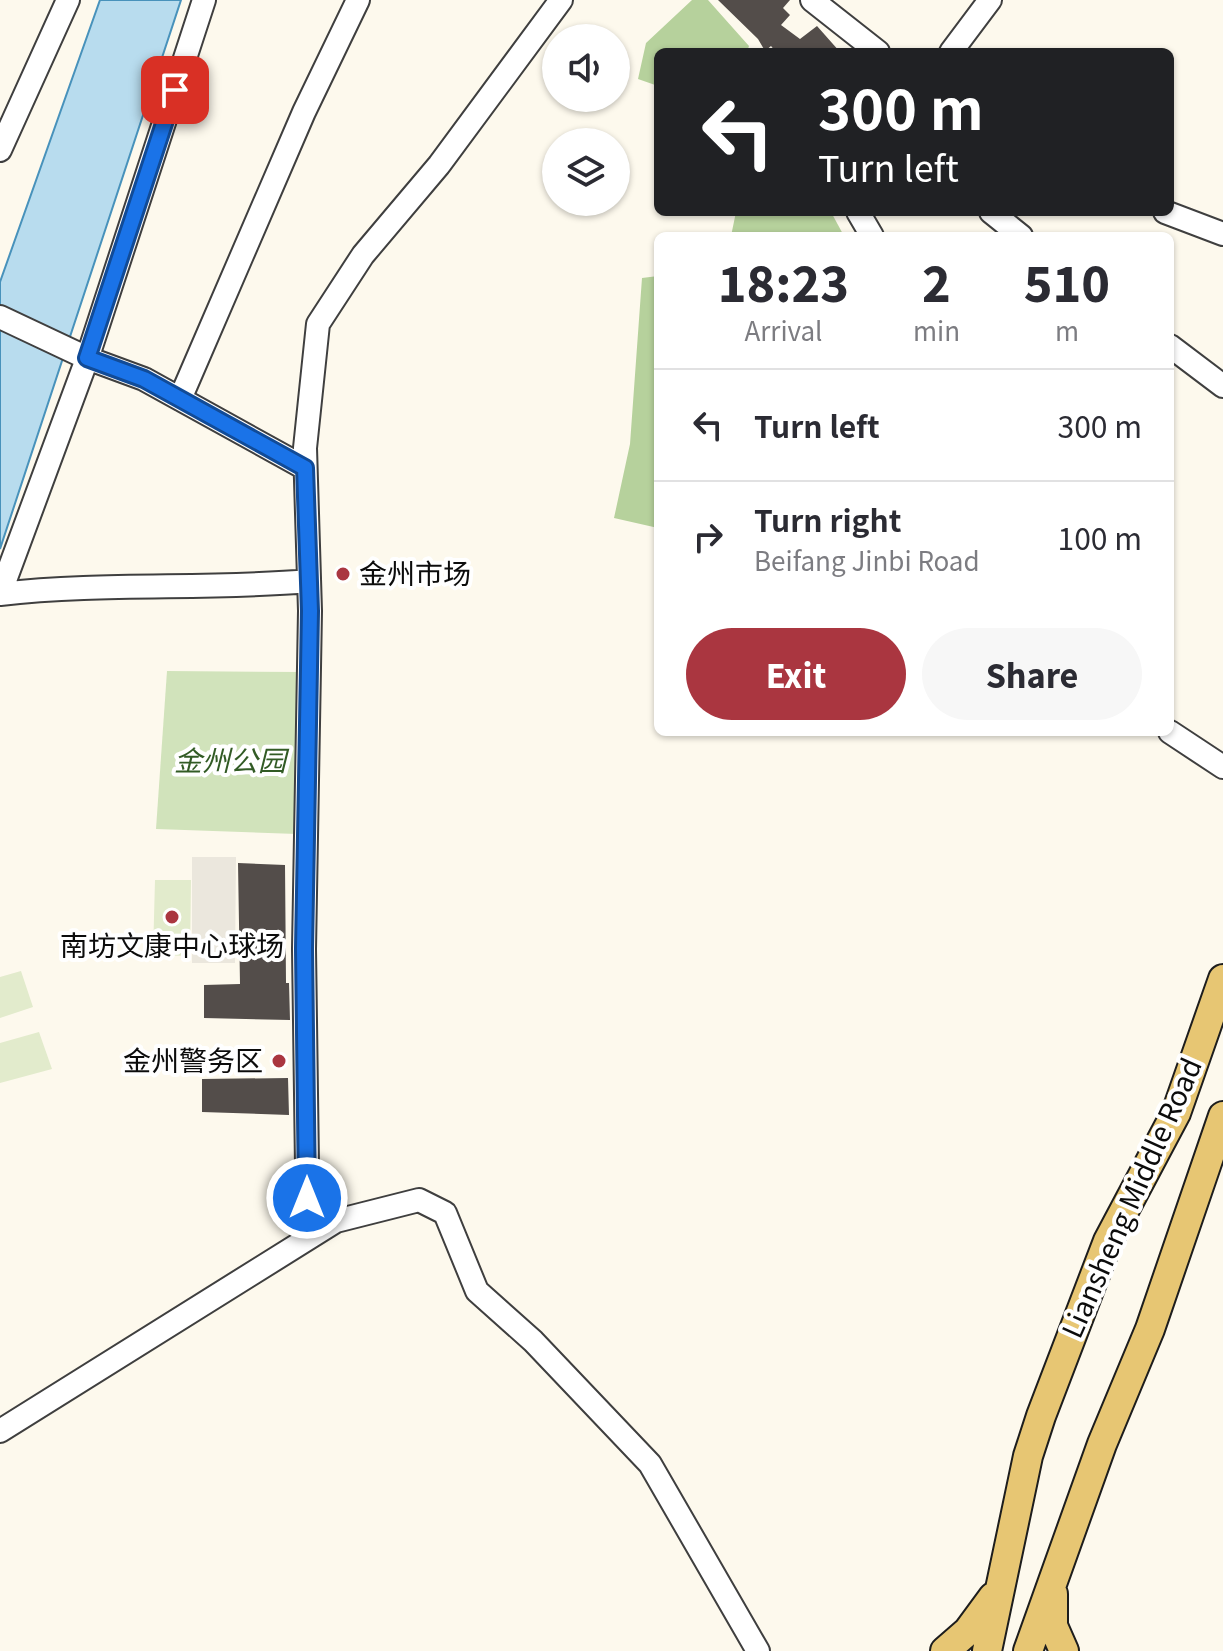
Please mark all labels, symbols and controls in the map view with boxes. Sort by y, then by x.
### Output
map controls [542,24,630,216]
button: sound [542,24,630,112]
pin [141,56,209,124]
text: 300 m [818,65,984,146]
icon: arrive [153,68,197,112]
icon: left [686,80,790,184]
button: layers [542,128,630,216]
text: Turn left [818,140,959,192]
text: 18:23 [718,246,849,316]
text: 2 [922,246,951,316]
text: 510 [1024,246,1110,316]
text: Arrival [744,311,822,348]
text: min [913,311,960,348]
text: m [1055,311,1079,348]
icon: left [686,403,730,447]
text: Turn left [754,403,880,447]
text: 300 m [1058,403,1142,447]
text: Turn right [754,497,901,541]
icon: right [686,515,730,559]
text: 100 m [1058,515,1142,559]
text: Beifang Jinbi Road [754,541,980,578]
place label: 金州市场 [359,552,471,592]
marker: 金州市场 [334,565,352,583]
button: Exit [686,628,906,720]
button: Share [922,628,1142,720]
park label: 金州公园 [174,739,290,779]
marker: 南坊文康中心球场 [163,908,181,926]
place label: 南坊文康中心球场 [60,924,284,964]
place label: 金州警务区 [123,1039,263,1079]
street label: Liansheng Middle Road [1050,1051,1210,1343]
marker: 金州警务区 [270,1052,288,1070]
position arrow [265,1156,349,1240]

